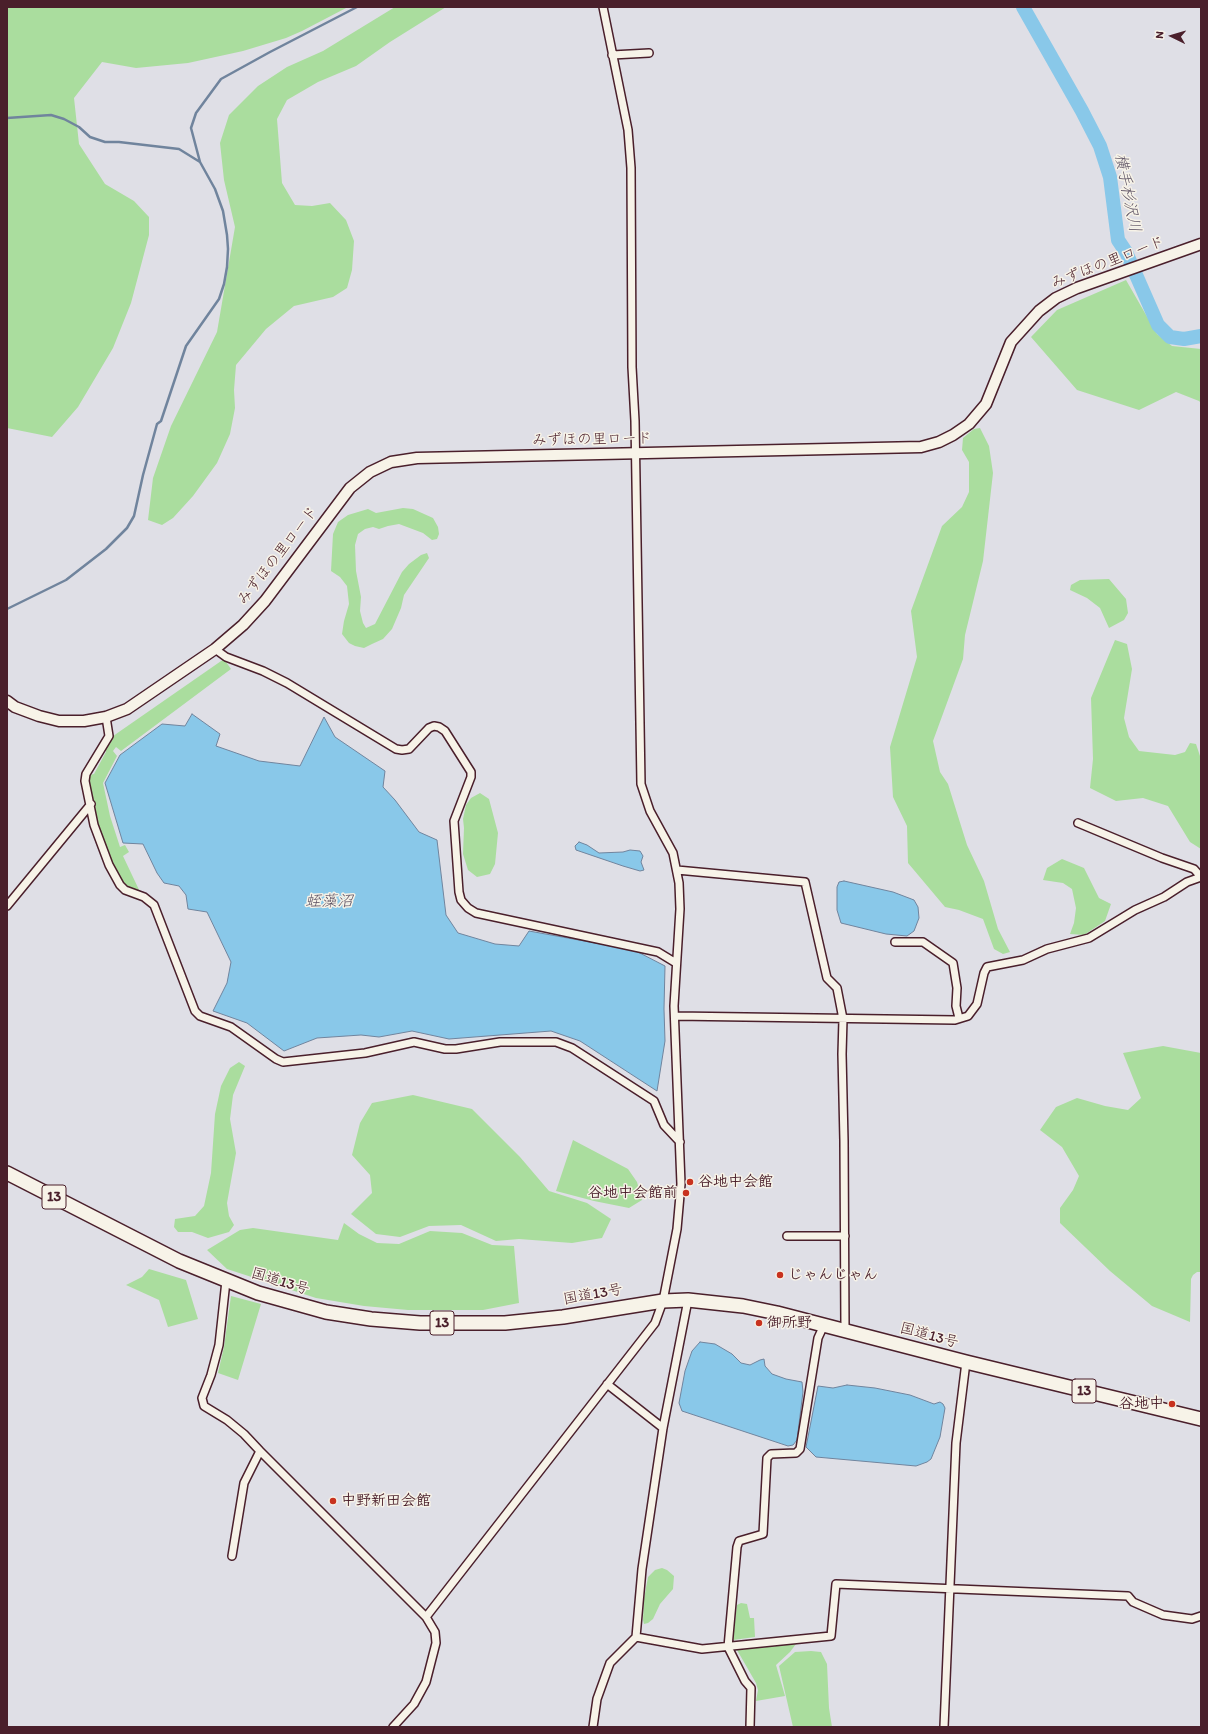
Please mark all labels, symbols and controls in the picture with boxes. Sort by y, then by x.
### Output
north arrow [1152,16,1192,56]
text: N [1153,31,1166,39]
water label: 横手杉沢川 [1110,152,1144,234]
street label: みずほの里ロード [1049,233,1167,293]
street label: みずほの里ロード [532,430,652,450]
street label: みずほの里ロード [234,503,322,609]
water label: 蛭藻沼 [305,892,353,912]
place label: 谷地中会館 [698,1173,773,1191]
marker: 谷地中会館 [685,1177,695,1187]
place label: 谷地中会館前 [588,1184,678,1202]
road number: 13 [42,1185,66,1209]
marker: 谷地中会館前 [681,1188,691,1198]
street label: 国道13号 [249,1265,311,1299]
place label: じゃんじゃん [788,1266,878,1284]
marker: じゃんじゃん [775,1270,785,1280]
street label: 国道13号 [562,1281,624,1309]
road number: 13 [430,1311,454,1335]
place label: 御所野 [767,1314,812,1332]
marker: 御所野 [754,1318,764,1328]
street label: 国道13号 [898,1320,960,1352]
road number: 13 [1072,1379,1096,1403]
place label: 谷地中 [1119,1395,1164,1413]
marker: 谷地中 [1167,1399,1177,1409]
place label: 中野新田会館 [341,1492,431,1510]
marker: 中野新田会館 [328,1496,338,1506]

